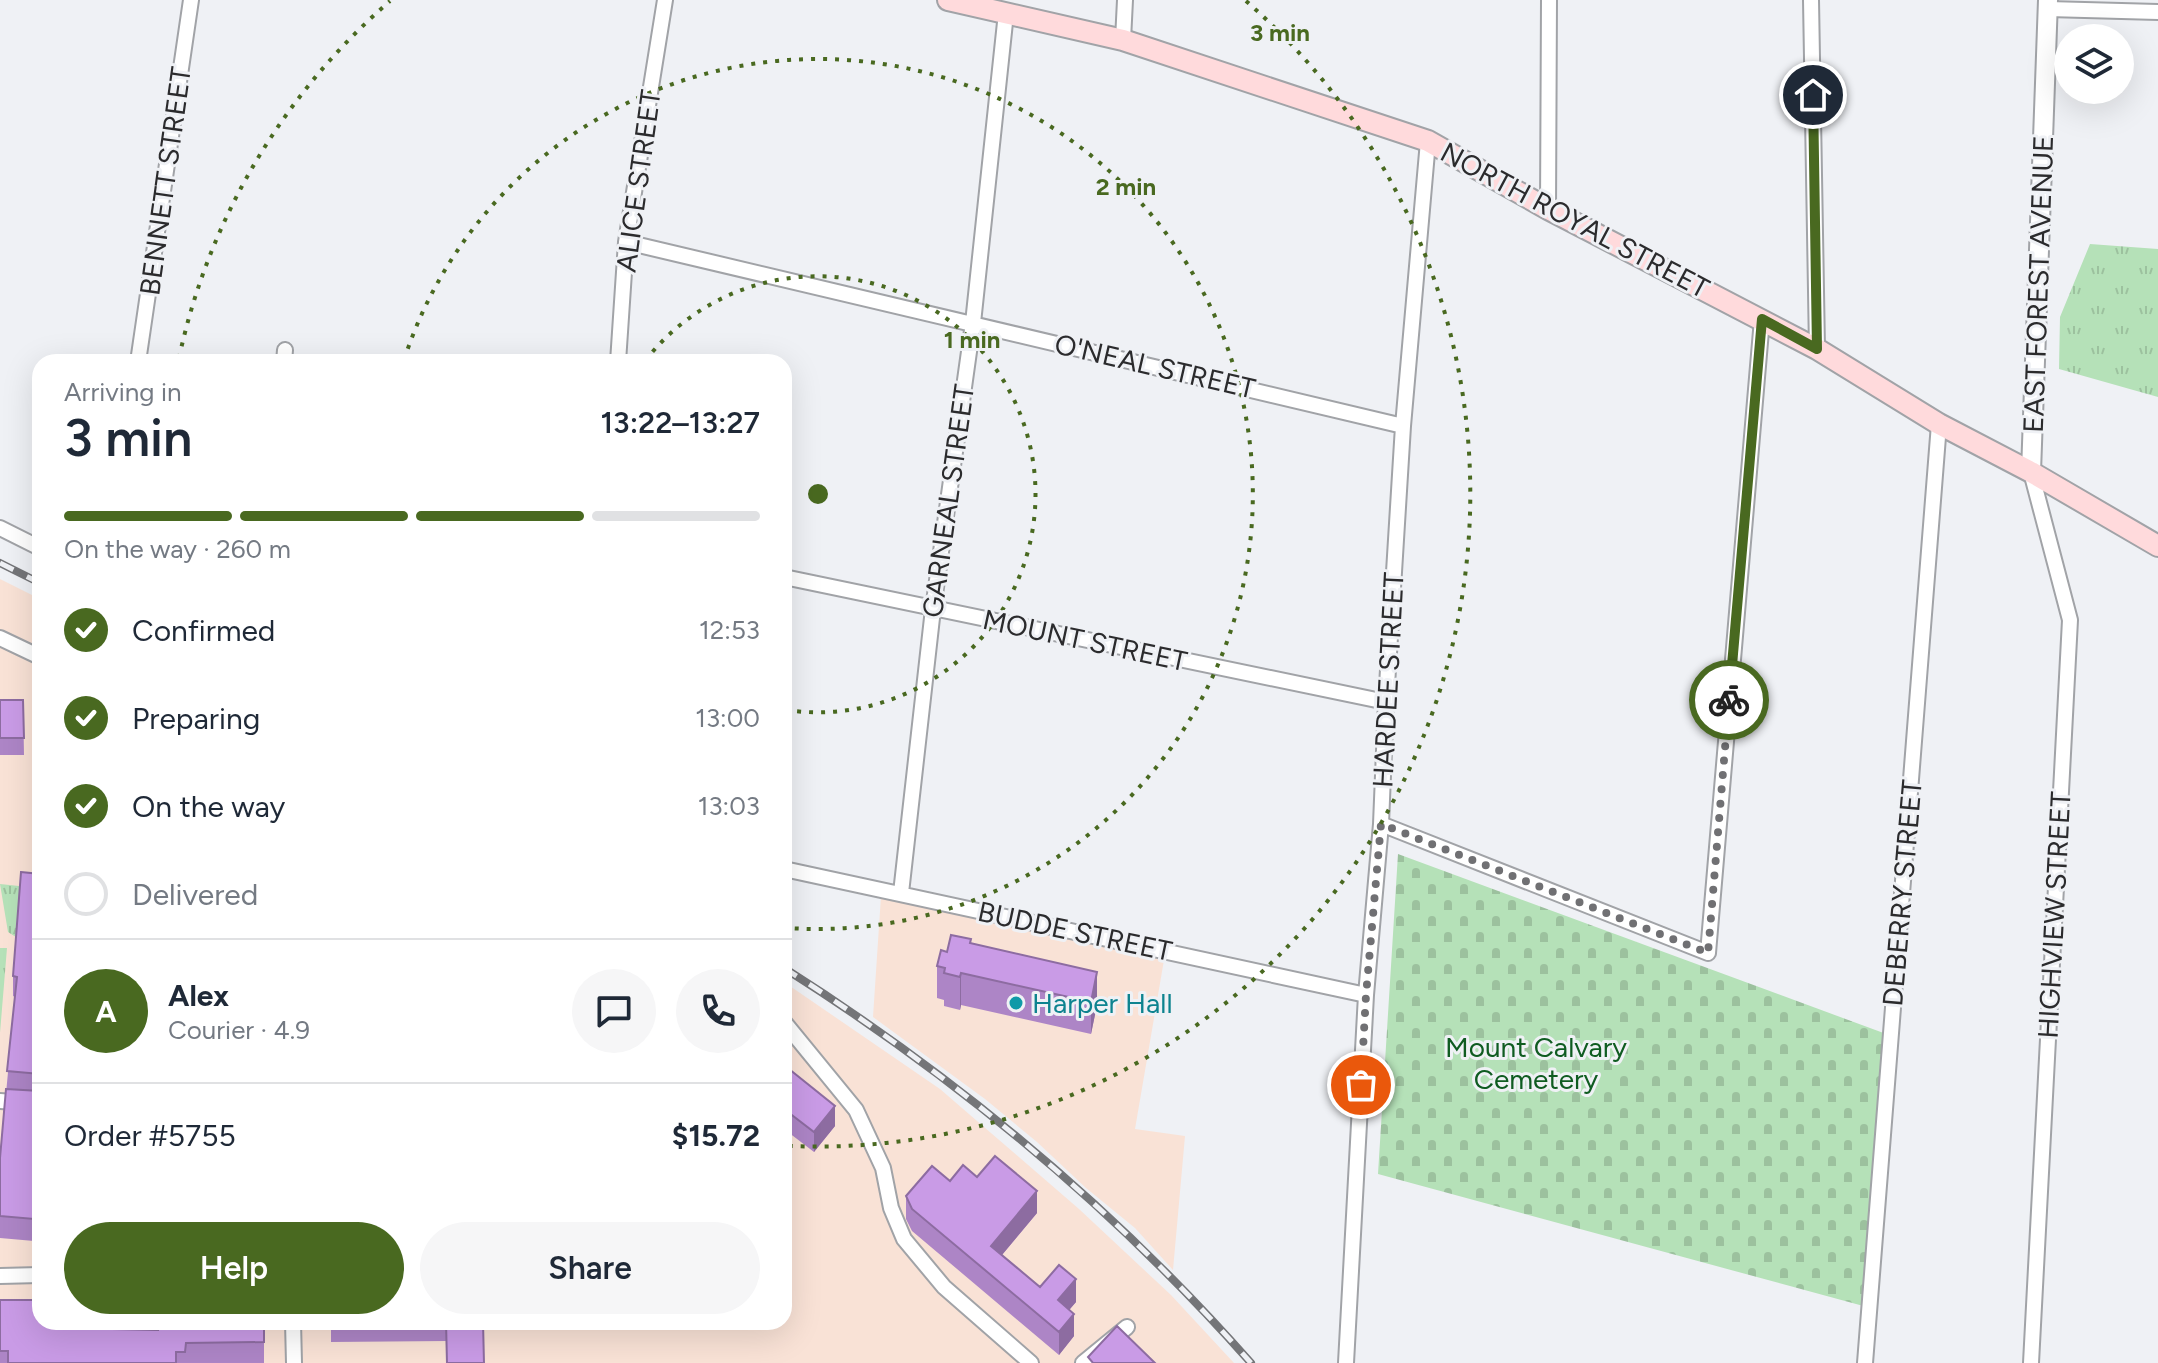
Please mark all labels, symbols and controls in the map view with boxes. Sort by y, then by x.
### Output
text: 3 min [1250,18,1310,47]
map controls [2054,24,2134,104]
button: layers [2054,24,2134,104]
pin [1779,61,1847,129]
street label: BENNETT STREET [132,64,198,297]
icon: home [1791,73,1835,117]
street label: ALICE STREET [608,87,668,274]
street label: NORTH ROYAL STREET [1435,135,1716,306]
street label: EAST FOREST AVENUE [2016,135,2060,433]
text: 2 min [1096,172,1156,201]
text: 1 min [944,325,1000,354]
street label: O'NEAL STREET [1051,326,1259,406]
text: Arriving in [64,376,182,408]
street label: GARNEAL STREET [915,382,981,620]
text: 13:22–13:27 [601,404,760,441]
text: 3 min [64,407,192,469]
centre of rings [804,480,832,508]
text: On the way · 260 m [64,533,291,565]
street label: HARDEE STREET [1365,571,1411,789]
street label: MOUNT STREET [980,602,1191,678]
icon: check [64,608,108,652]
text: Confirmed [132,612,275,649]
text: 12:53 [699,614,760,646]
courier [1689,660,1769,740]
icon: bike [1707,678,1751,722]
icon: check [64,696,108,740]
text: Preparing [132,700,260,737]
text: 13:00 [695,702,760,734]
street label: DEBERRY STREET [1875,778,1929,1008]
icon: check [64,784,108,828]
text: On the way [132,788,285,825]
text: 13:03 [698,790,760,822]
street label: HIGHVIEW STREET [2031,790,2077,1039]
text: Delivered [132,876,258,913]
street label: BUDDE STREET [975,894,1176,968]
button: chat [572,969,656,1053]
button: phone [676,969,760,1053]
text: Alex [168,977,229,1014]
place label: Harper Hall [1032,986,1173,1020]
text: A [95,993,117,1030]
marker: Harper Hall [1007,994,1025,1012]
text: Courier · 4.9 [168,1014,310,1046]
park label: Mount Calvary Cemetery [1445,1030,1627,1096]
pin [1327,1051,1395,1119]
icon: bag [1339,1063,1383,1107]
text: Order #5755 [64,1117,236,1154]
text: $15.72 [672,1117,760,1154]
button: Help [64,1222,404,1314]
button: Share [420,1222,760,1314]

